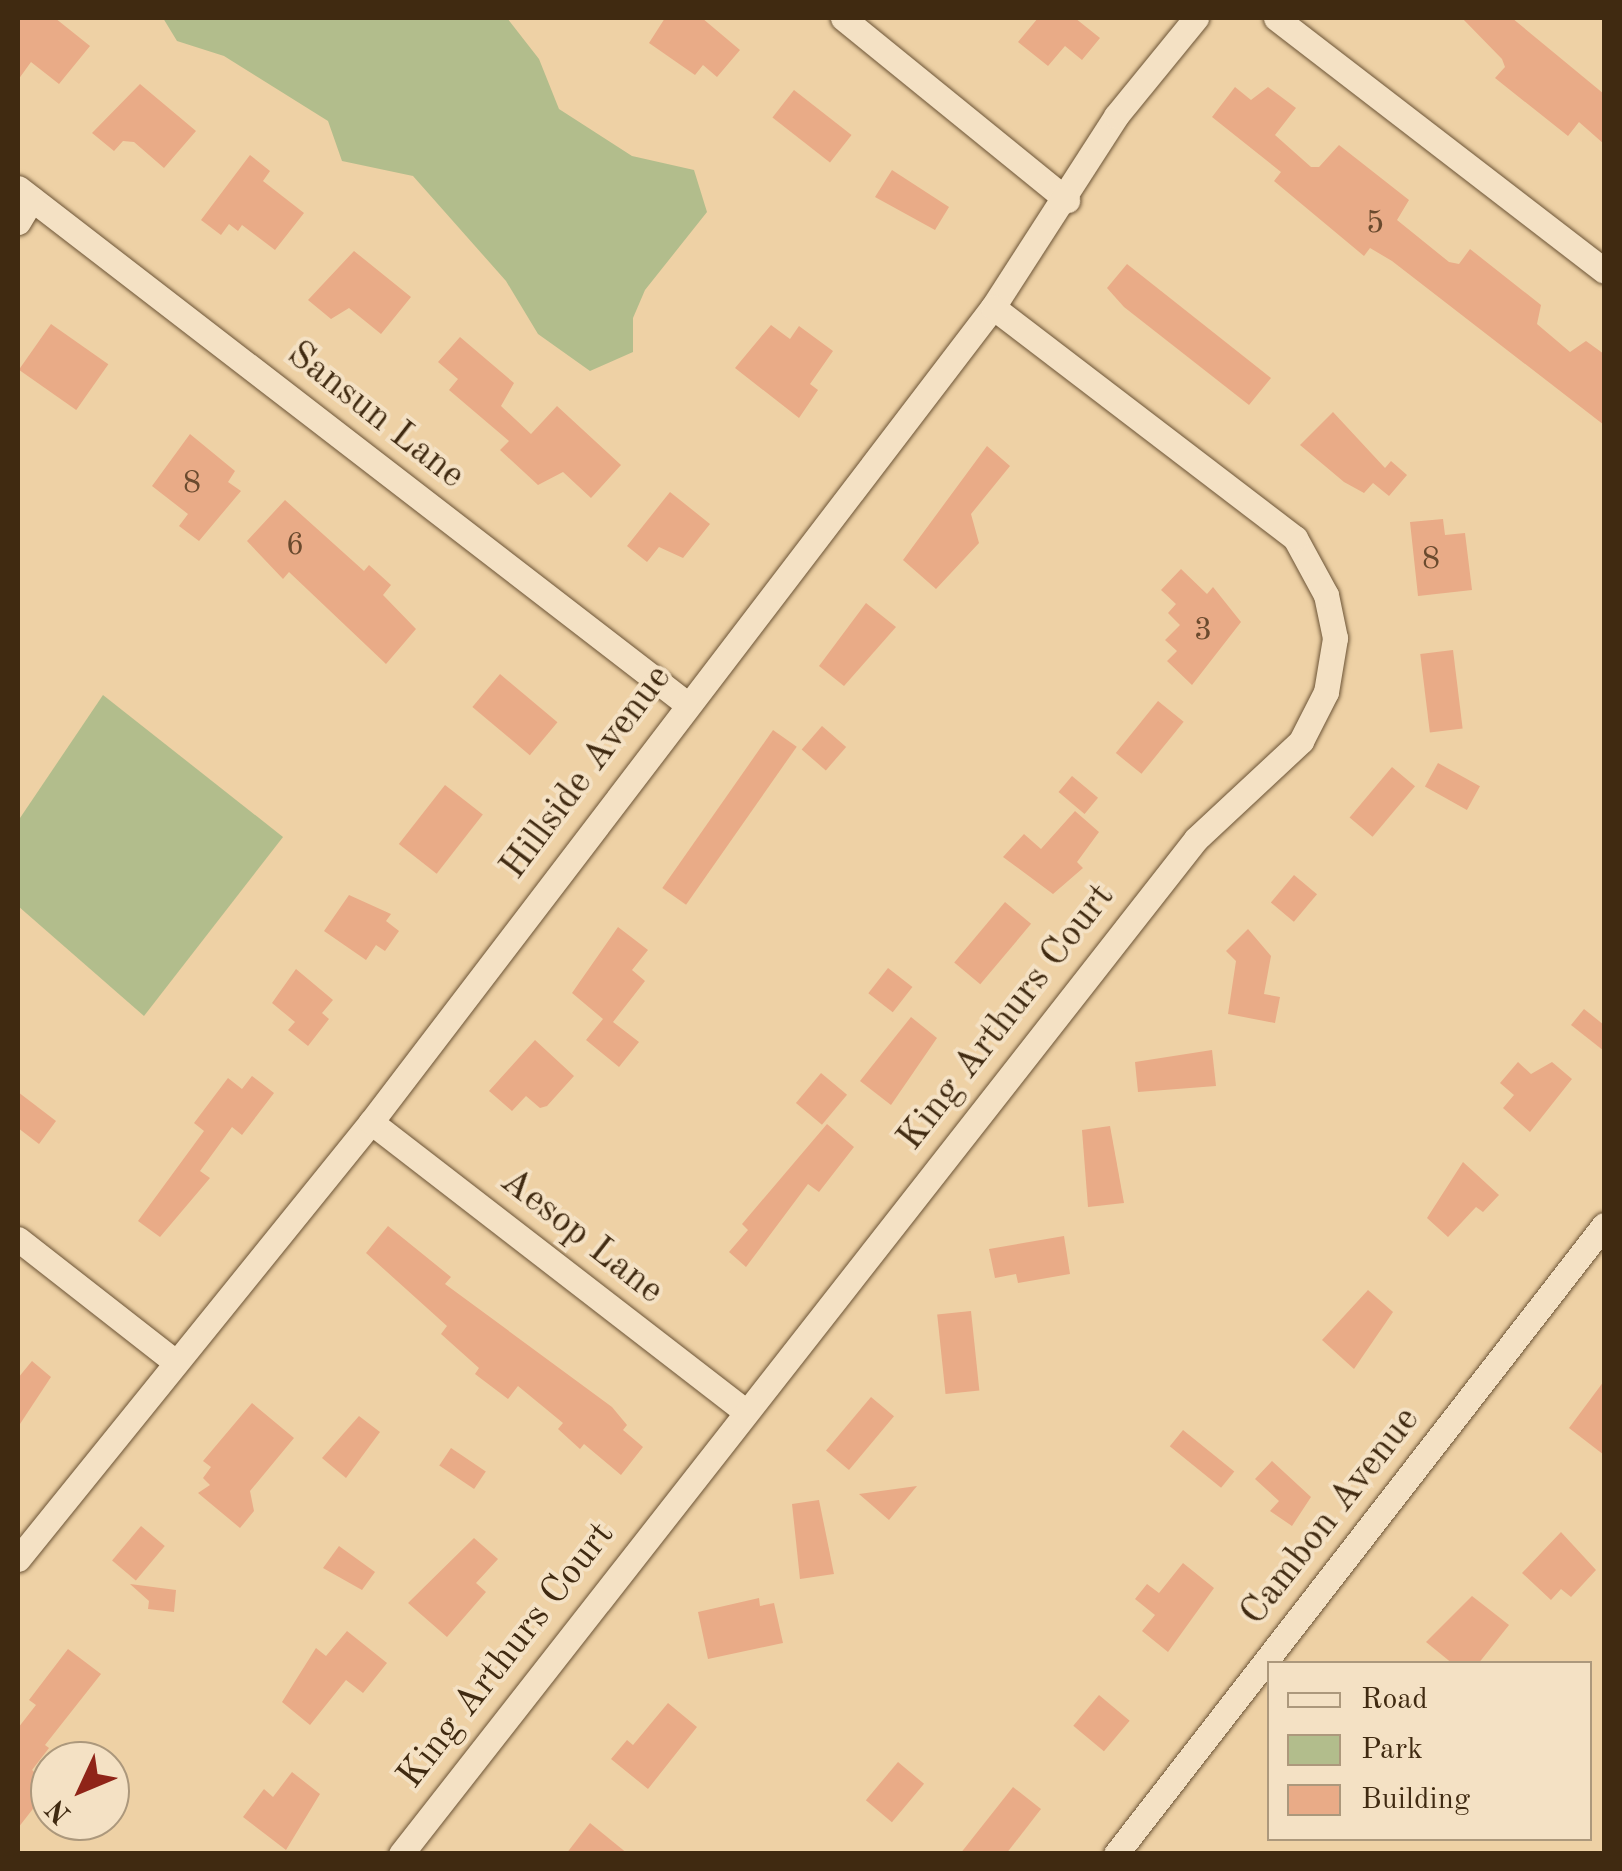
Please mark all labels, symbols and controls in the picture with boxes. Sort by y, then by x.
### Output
house number: 5 [1366,205,1384,243]
street label: Sansun Lane [277,332,473,500]
house number: 8 [183,465,201,503]
house number: 6 [286,527,304,565]
house number: 8 [1422,541,1440,579]
house number: 3 [1194,612,1212,650]
street label: Hillside Avenue [492,657,682,889]
street label: King Arthurs Court [889,876,1125,1160]
street label: Aesop Lane [490,1159,672,1315]
street label: Cambon Avenue [1232,1399,1430,1635]
street label: King Arthurs Court [389,1514,625,1798]
legend [1267,1661,1592,1841]
text: Road [1361,1685,1428,1715]
text: Park [1361,1735,1423,1765]
north arrow [30,1741,130,1841]
text: Building [1361,1785,1470,1815]
text: N [42,1793,77,1828]

